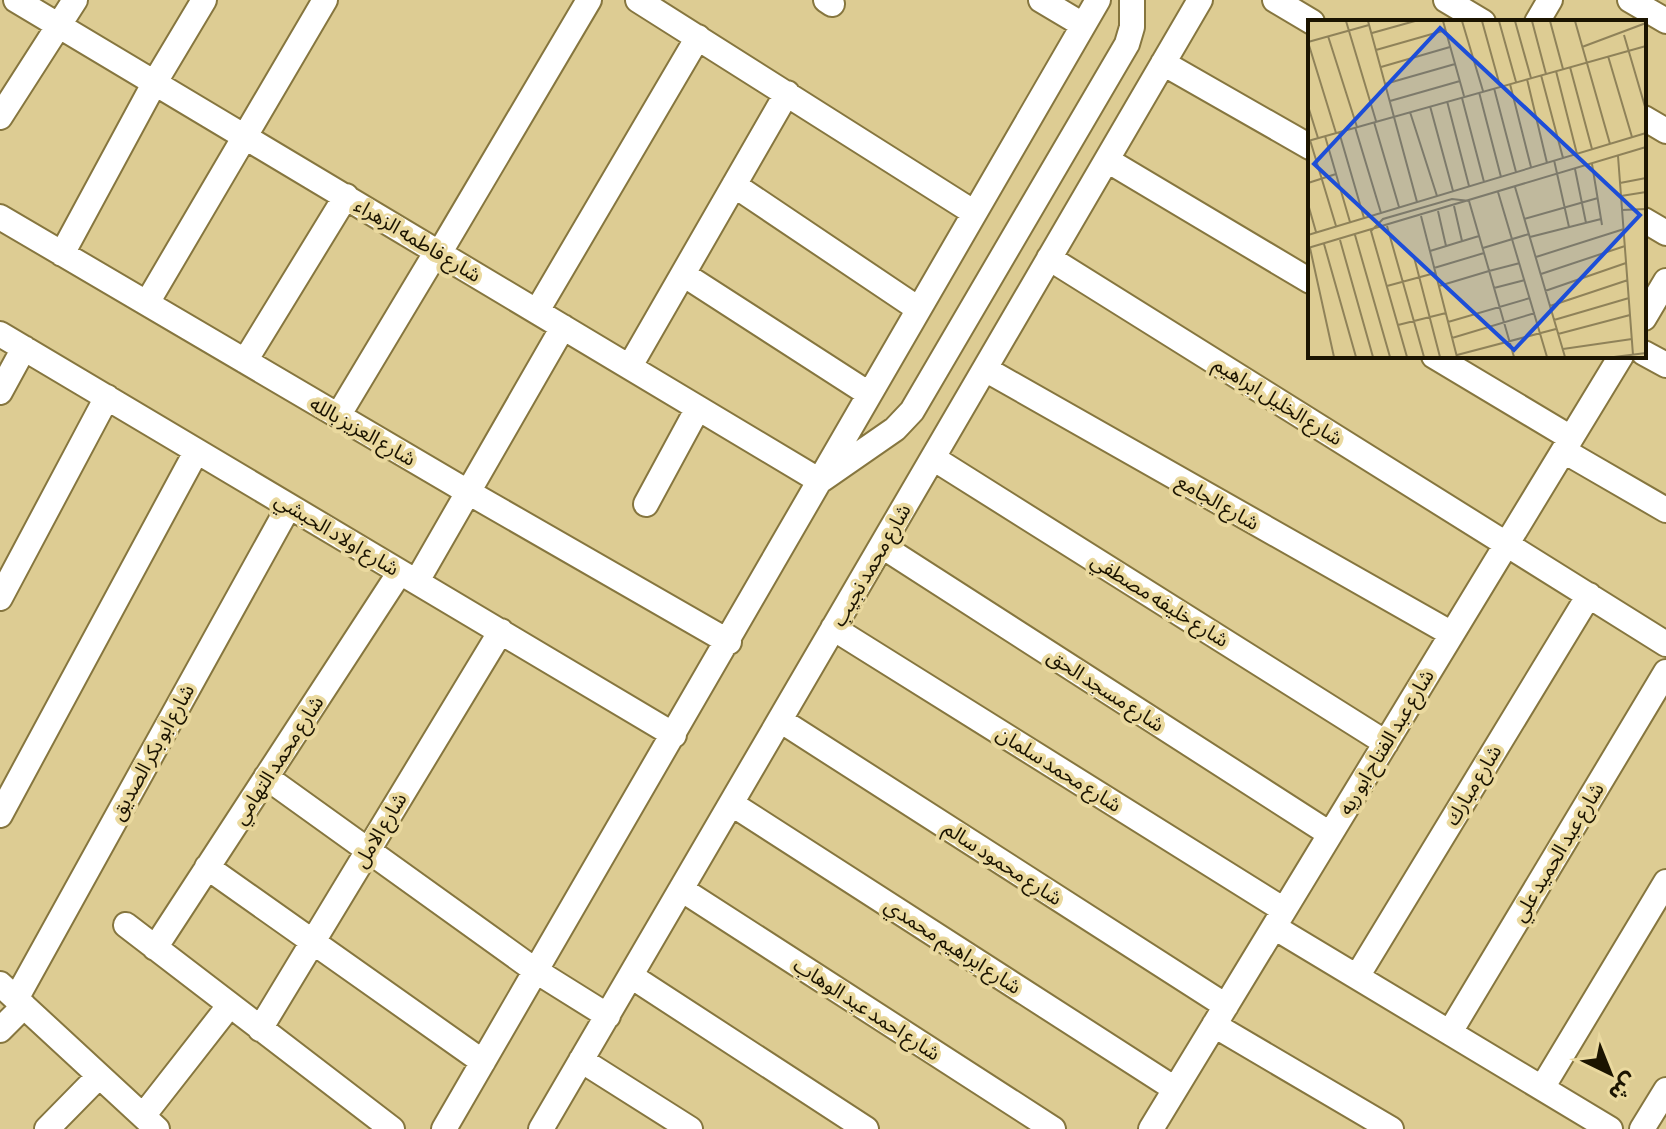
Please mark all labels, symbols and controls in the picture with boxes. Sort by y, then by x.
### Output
inset map [1308,20,1646,358]
street label: شارع فاطمه الزهراء [349,193,485,290]
street label: شارع الخليل ابراهيم [1207,352,1347,453]
street label: شارع العزيز بالله [304,391,420,474]
street label: شارع الجامع [1171,469,1264,538]
street label: شارع اولاد الحبشي [269,488,403,584]
street label: شارع محمد نجيب [826,500,918,632]
street label: شارع خليفه مصطفي [1085,548,1233,655]
street label: شارع مسجد الحق [1042,643,1169,739]
street label: شارع عبد الفتاح ابو ريه [1333,665,1441,821]
street label: شارع ابو بكر الصديق [105,680,202,826]
street label: شارع محمد التهامي [227,691,332,831]
street label: شارع محمد سلمان [991,721,1126,820]
street label: شارع مبارك [1440,741,1509,831]
street label: شارع عبد الحميد علي [1507,778,1612,928]
street label: شارع الامل [348,788,414,873]
street label: شارع محمود سالم [938,816,1067,913]
street label: شارع ابراهيم محمدي [878,893,1026,1002]
street label: شارع احمد عبد الوهاب [788,953,945,1068]
north arrow [1570,1033,1650,1113]
text: ش [1604,1068,1644,1107]

